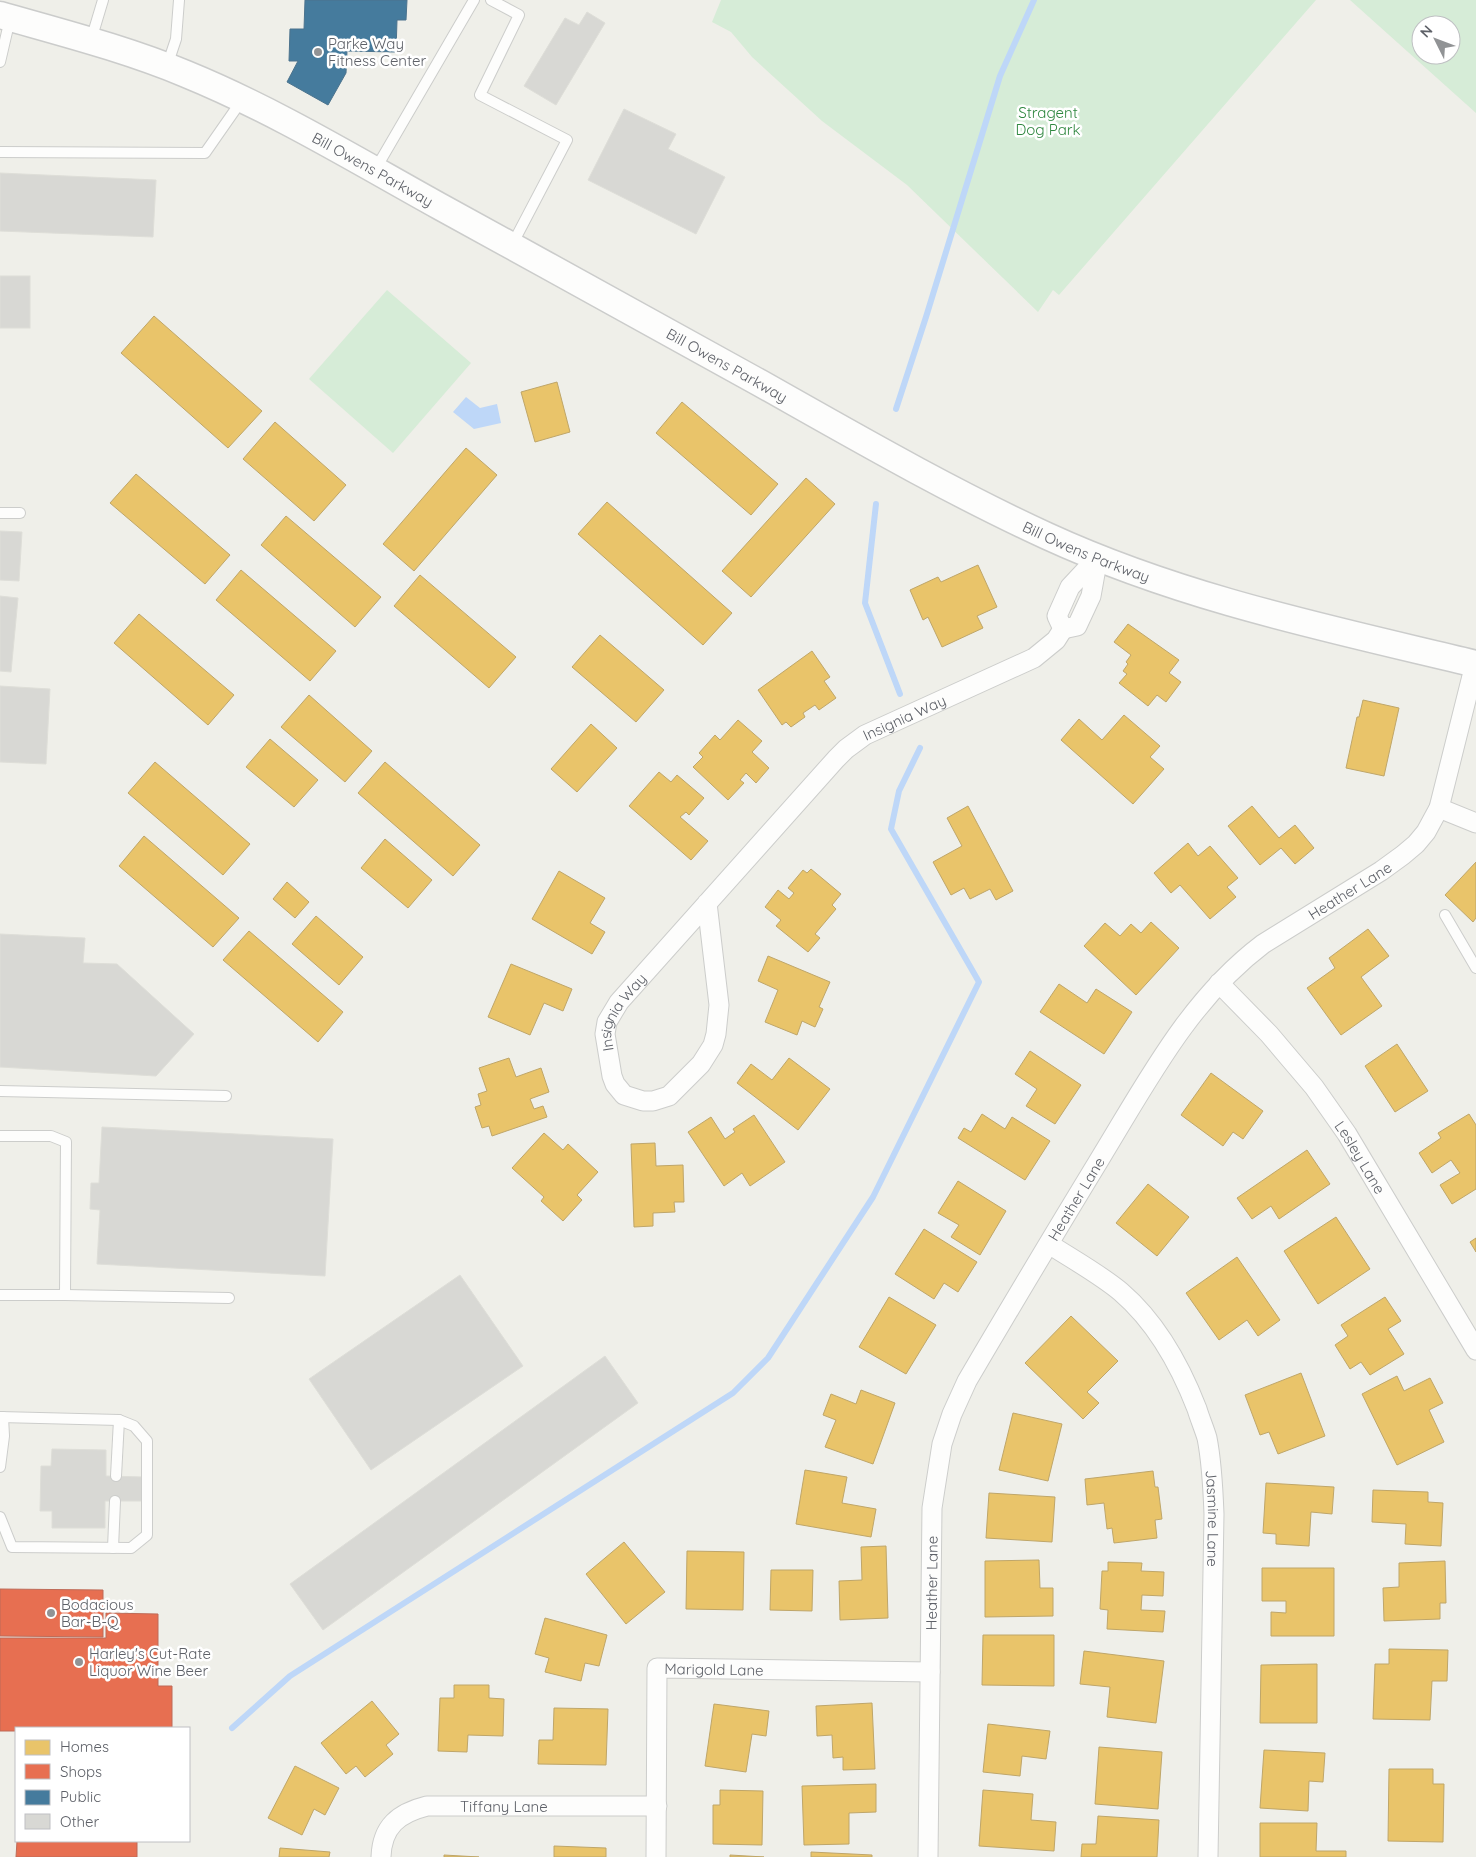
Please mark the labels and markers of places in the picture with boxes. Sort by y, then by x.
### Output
place label: Parke Way Fitness Center [328,34,427,70]
marker: Parke Way Fitness Center [312,46,324,58]
place label: Bodacious Bar-B-Q [61,1595,134,1631]
marker: Bodacious Bar-B-Q [45,1607,57,1619]
place label: Harley's Cut-Rate Liquor Wine Beer [89,1644,211,1680]
marker: Harley's Cut-Rate Liquor Wine Beer [73,1656,85,1668]

